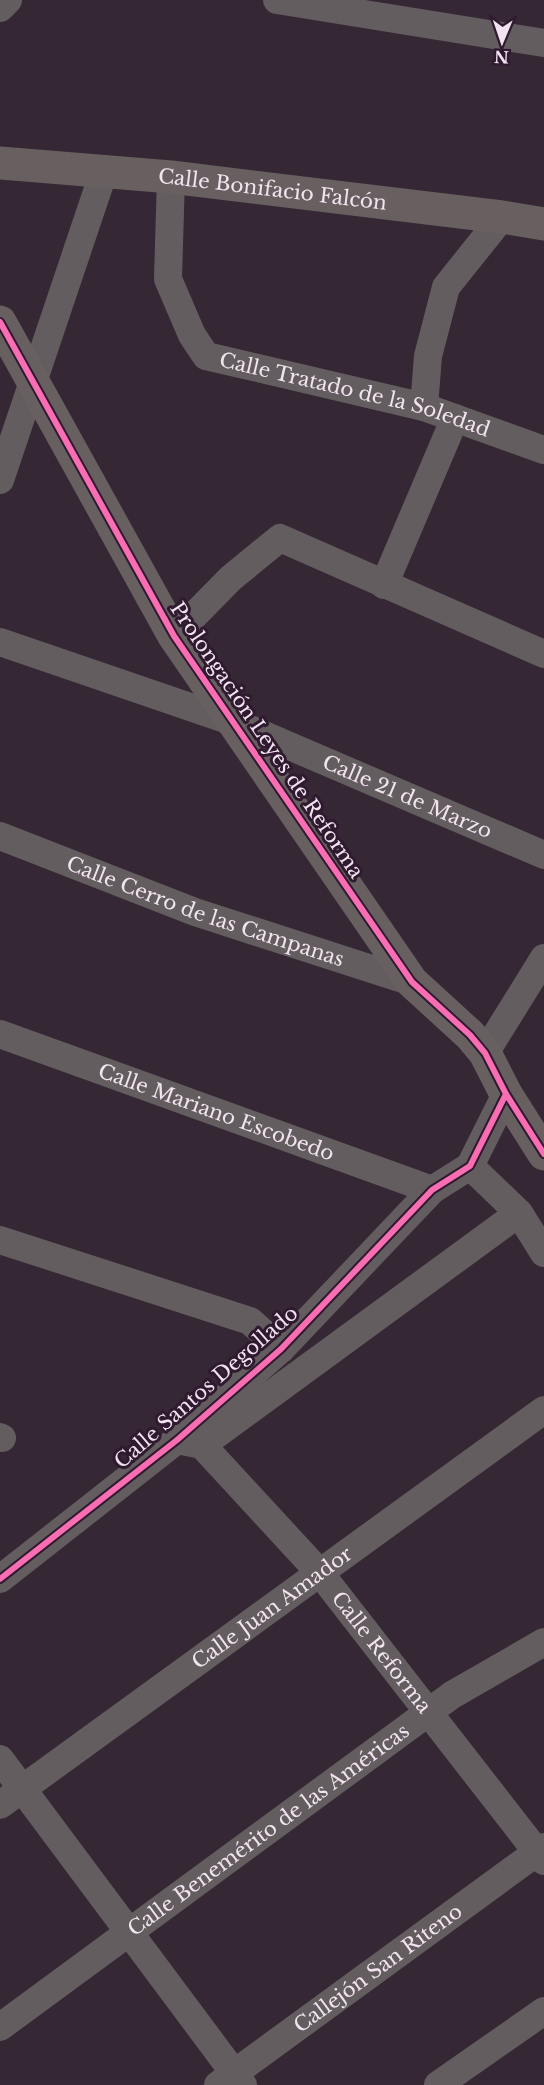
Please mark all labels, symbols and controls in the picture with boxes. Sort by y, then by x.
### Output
north arrow [472,12,532,72]
text: N [494,47,509,67]
street label: Calle Bonifacio Falcón [157,164,389,215]
street label: Calle Tratado de la Soledad [217,348,493,442]
street label: Prolongación Leyes de Reforma [165,597,369,883]
street label: Calle 21 de Marzo [319,750,496,843]
street label: Calle Cerro de las Campanas [63,851,347,971]
street label: Calle Mariano Escobedo [95,1059,337,1166]
street label: Calle Santos Degollado [109,1301,303,1473]
street label: Calle Juan Amador [187,1541,357,1674]
street label: Calle Reforma [327,1587,437,1719]
street label: Calle Benemérito de las Américas [123,1719,414,1941]
street label: Callejón San Riteno [289,1899,467,2038]

